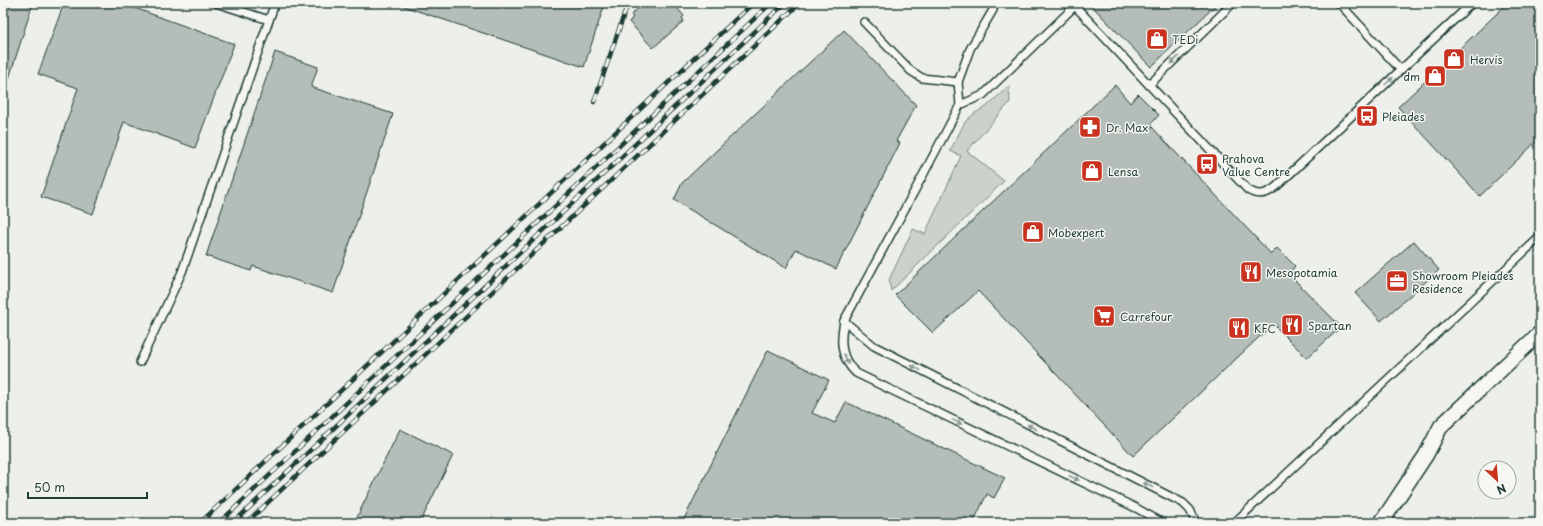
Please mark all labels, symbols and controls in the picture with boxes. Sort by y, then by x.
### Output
shop icon: TEDi [1144,26,1170,52]
place label: TEDi [1172,31,1198,48]
shop icon: Hervis [1441,46,1467,72]
place label: Hervis [1470,51,1502,68]
one-way arrow [1170,55,1180,64]
shop icon: dm [1422,63,1448,89]
place label: dm [1404,68,1420,85]
one-way arrow [1385,77,1394,86]
bus stop icon: Pleiades [1354,103,1380,129]
place label: Pleiades [1382,108,1424,125]
pharmacy icon: Dr. Max [1077,114,1103,140]
place label: Dr. Max [1106,119,1148,136]
place label: Prahova Value Centre [1222,150,1290,180]
bus stop icon: Prahova Value Centre [1194,151,1220,177]
shop icon: Lensa [1079,158,1105,184]
place label: Lensa [1108,163,1138,180]
shop icon: Mobexpert [1020,219,1046,245]
place label: Mobexpert [1048,224,1105,241]
restaurant icon: Mesopotamia [1238,259,1264,285]
place label: Mesopotamia [1266,264,1338,281]
place label: Showroom Pleiades Residence [1412,267,1513,297]
office icon: Showroom Pleiades Residence [1384,268,1410,294]
supermarket icon: Carrefour [1091,303,1117,329]
place label: Carrefour [1120,308,1173,325]
restaurant icon: Spartan [1279,312,1305,338]
restaurant icon: KFC [1226,315,1252,341]
place label: Spartan [1308,317,1352,334]
place label: KFC [1254,320,1276,337]
one-way arrow [843,353,849,365]
one-way arrow [910,364,922,371]
one-way arrow [951,419,963,425]
one-way arrow [1026,423,1038,430]
north arrow [1477,460,1517,500]
scale bar [28,474,147,500]
one-way arrow [1068,475,1080,481]
text: 50 m [34,478,65,496]
text: N [1494,480,1509,499]
one-way arrow [1142,482,1154,489]

